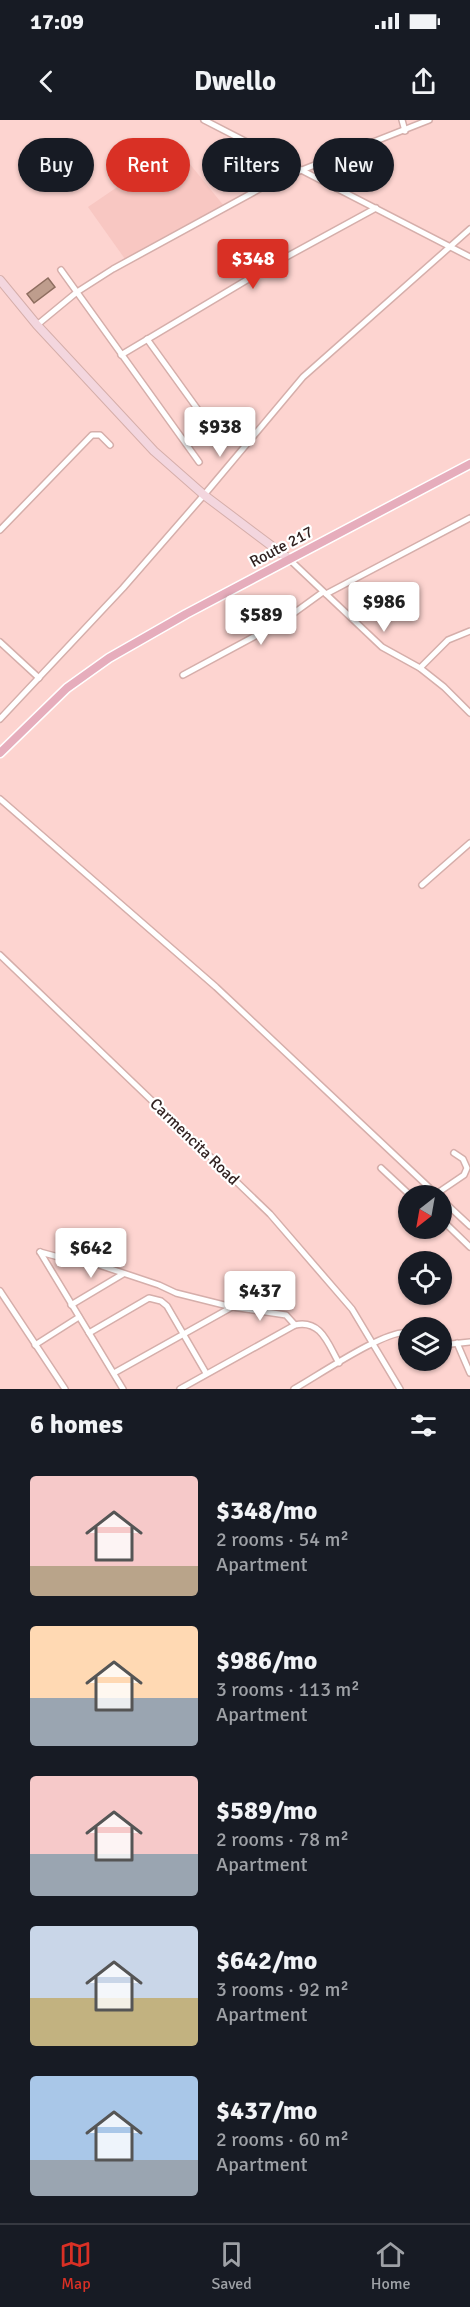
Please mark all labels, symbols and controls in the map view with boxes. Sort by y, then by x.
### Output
text: 17:09 [30,8,84,35]
icon: back [30,65,63,98]
text: Dwello [194,65,276,98]
icon: share [407,65,440,98]
chip: Buy [18,138,94,192]
chip: Rent [106,138,190,192]
chip: Filters [202,138,301,192]
chip: New [313,138,394,192]
pin: $348 [217,239,289,290]
text: $348 [231,246,275,271]
pin: $938 [184,407,256,458]
text: $938 [198,414,242,439]
street label: Route 217 [246,522,317,572]
pin: $986 [348,582,420,633]
text: $986 [362,589,406,614]
pin: $589 [225,595,297,646]
text: $589 [239,602,283,627]
street label: Carmencita Road [145,1094,243,1189]
north arrow [398,1185,452,1239]
map controls [398,1185,452,1371]
pin: $642 [55,1228,127,1279]
text: $642 [69,1235,113,1260]
button: locate [398,1251,452,1305]
pin: $437 [224,1271,296,1322]
text: $437 [238,1278,282,1303]
button: layers [398,1317,452,1371]
text: 6 homes [30,1409,123,1441]
icon: filters [407,1409,440,1442]
text: $348/mo [216,1495,317,1527]
icon: home [78,1500,150,1572]
text: 2 rooms · 54 m² [216,1527,349,1552]
text: Apartment [216,1552,308,1577]
text: $986/mo [216,1645,317,1677]
icon: home [78,1650,150,1722]
text: 3 rooms · 113 m² [216,1677,360,1702]
text: Apartment [216,1702,308,1727]
text: $589/mo [216,1795,317,1827]
icon: home [78,1800,150,1872]
text: 2 rooms · 78 m² [216,1827,349,1852]
text: Apartment [216,1852,308,1877]
text: $642/mo [216,1945,317,1977]
icon: home [78,1950,150,2022]
text: 3 rooms · 92 m² [216,1977,349,2002]
text: Apartment [216,2002,308,2027]
text: $437/mo [216,2095,317,2127]
icon: home [78,2100,150,2172]
text: 2 rooms · 60 m² [216,2127,349,2152]
text: Apartment [216,2152,308,2177]
tab: Map [59,2238,92,2294]
tab: Saved [211,2238,252,2294]
tab: Home [371,2238,411,2294]

